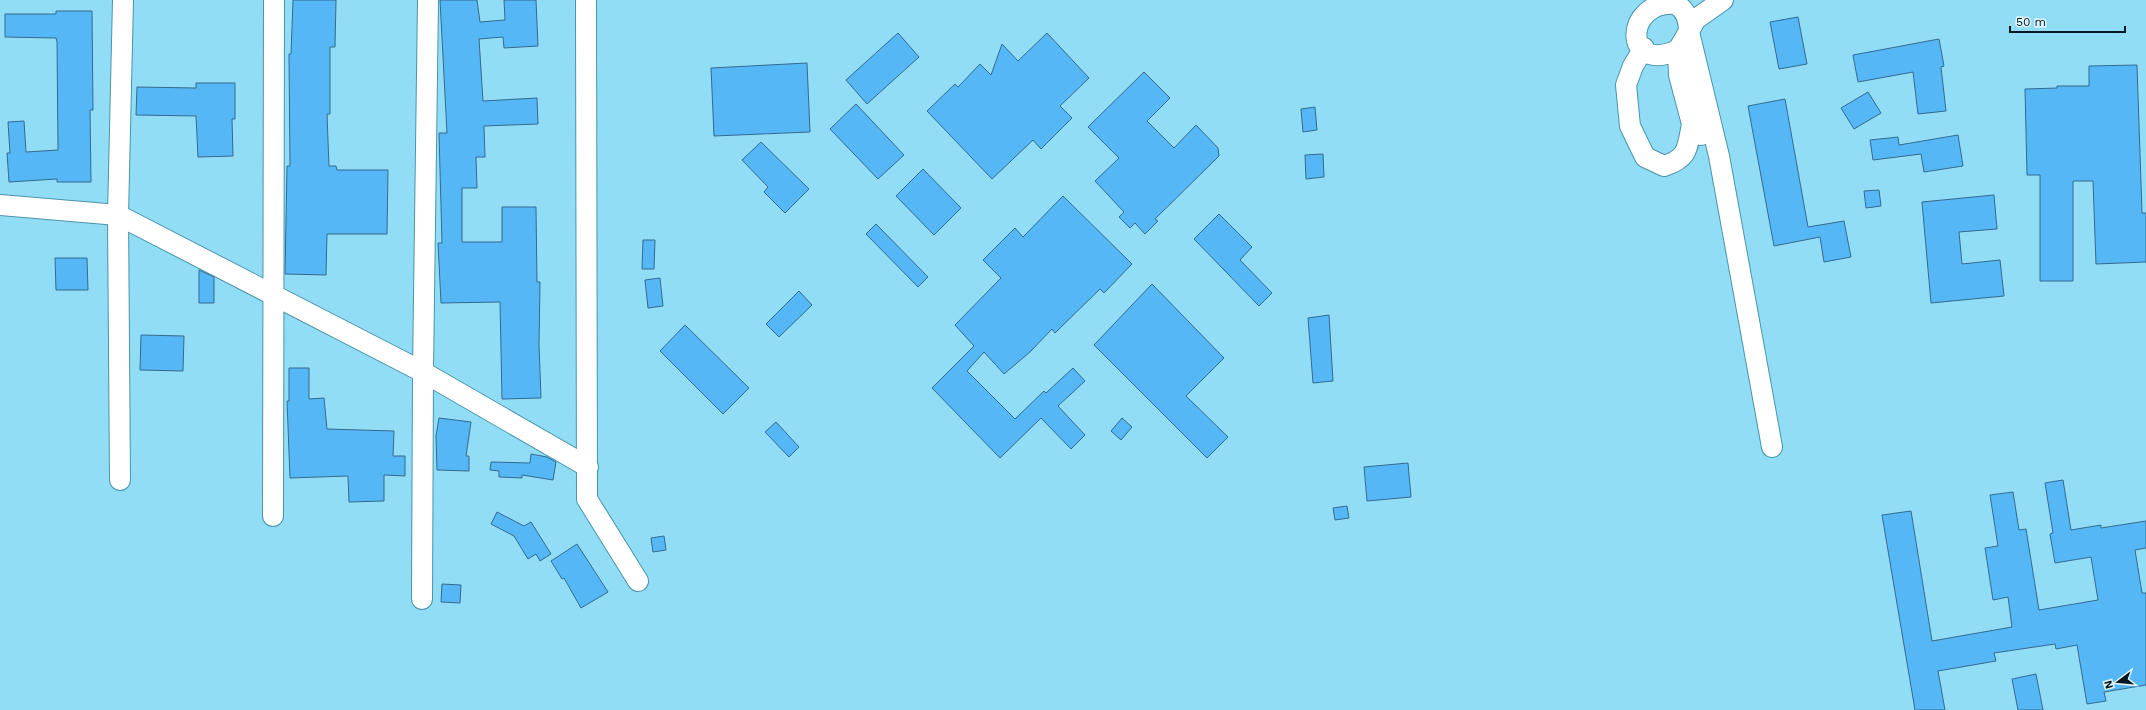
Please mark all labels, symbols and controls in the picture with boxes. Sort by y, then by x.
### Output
scale bar [2010,8,2125,34]
text: 50 m [2016,15,2046,29]
north arrow [2098,662,2138,702]
text: N [2101,679,2116,690]

